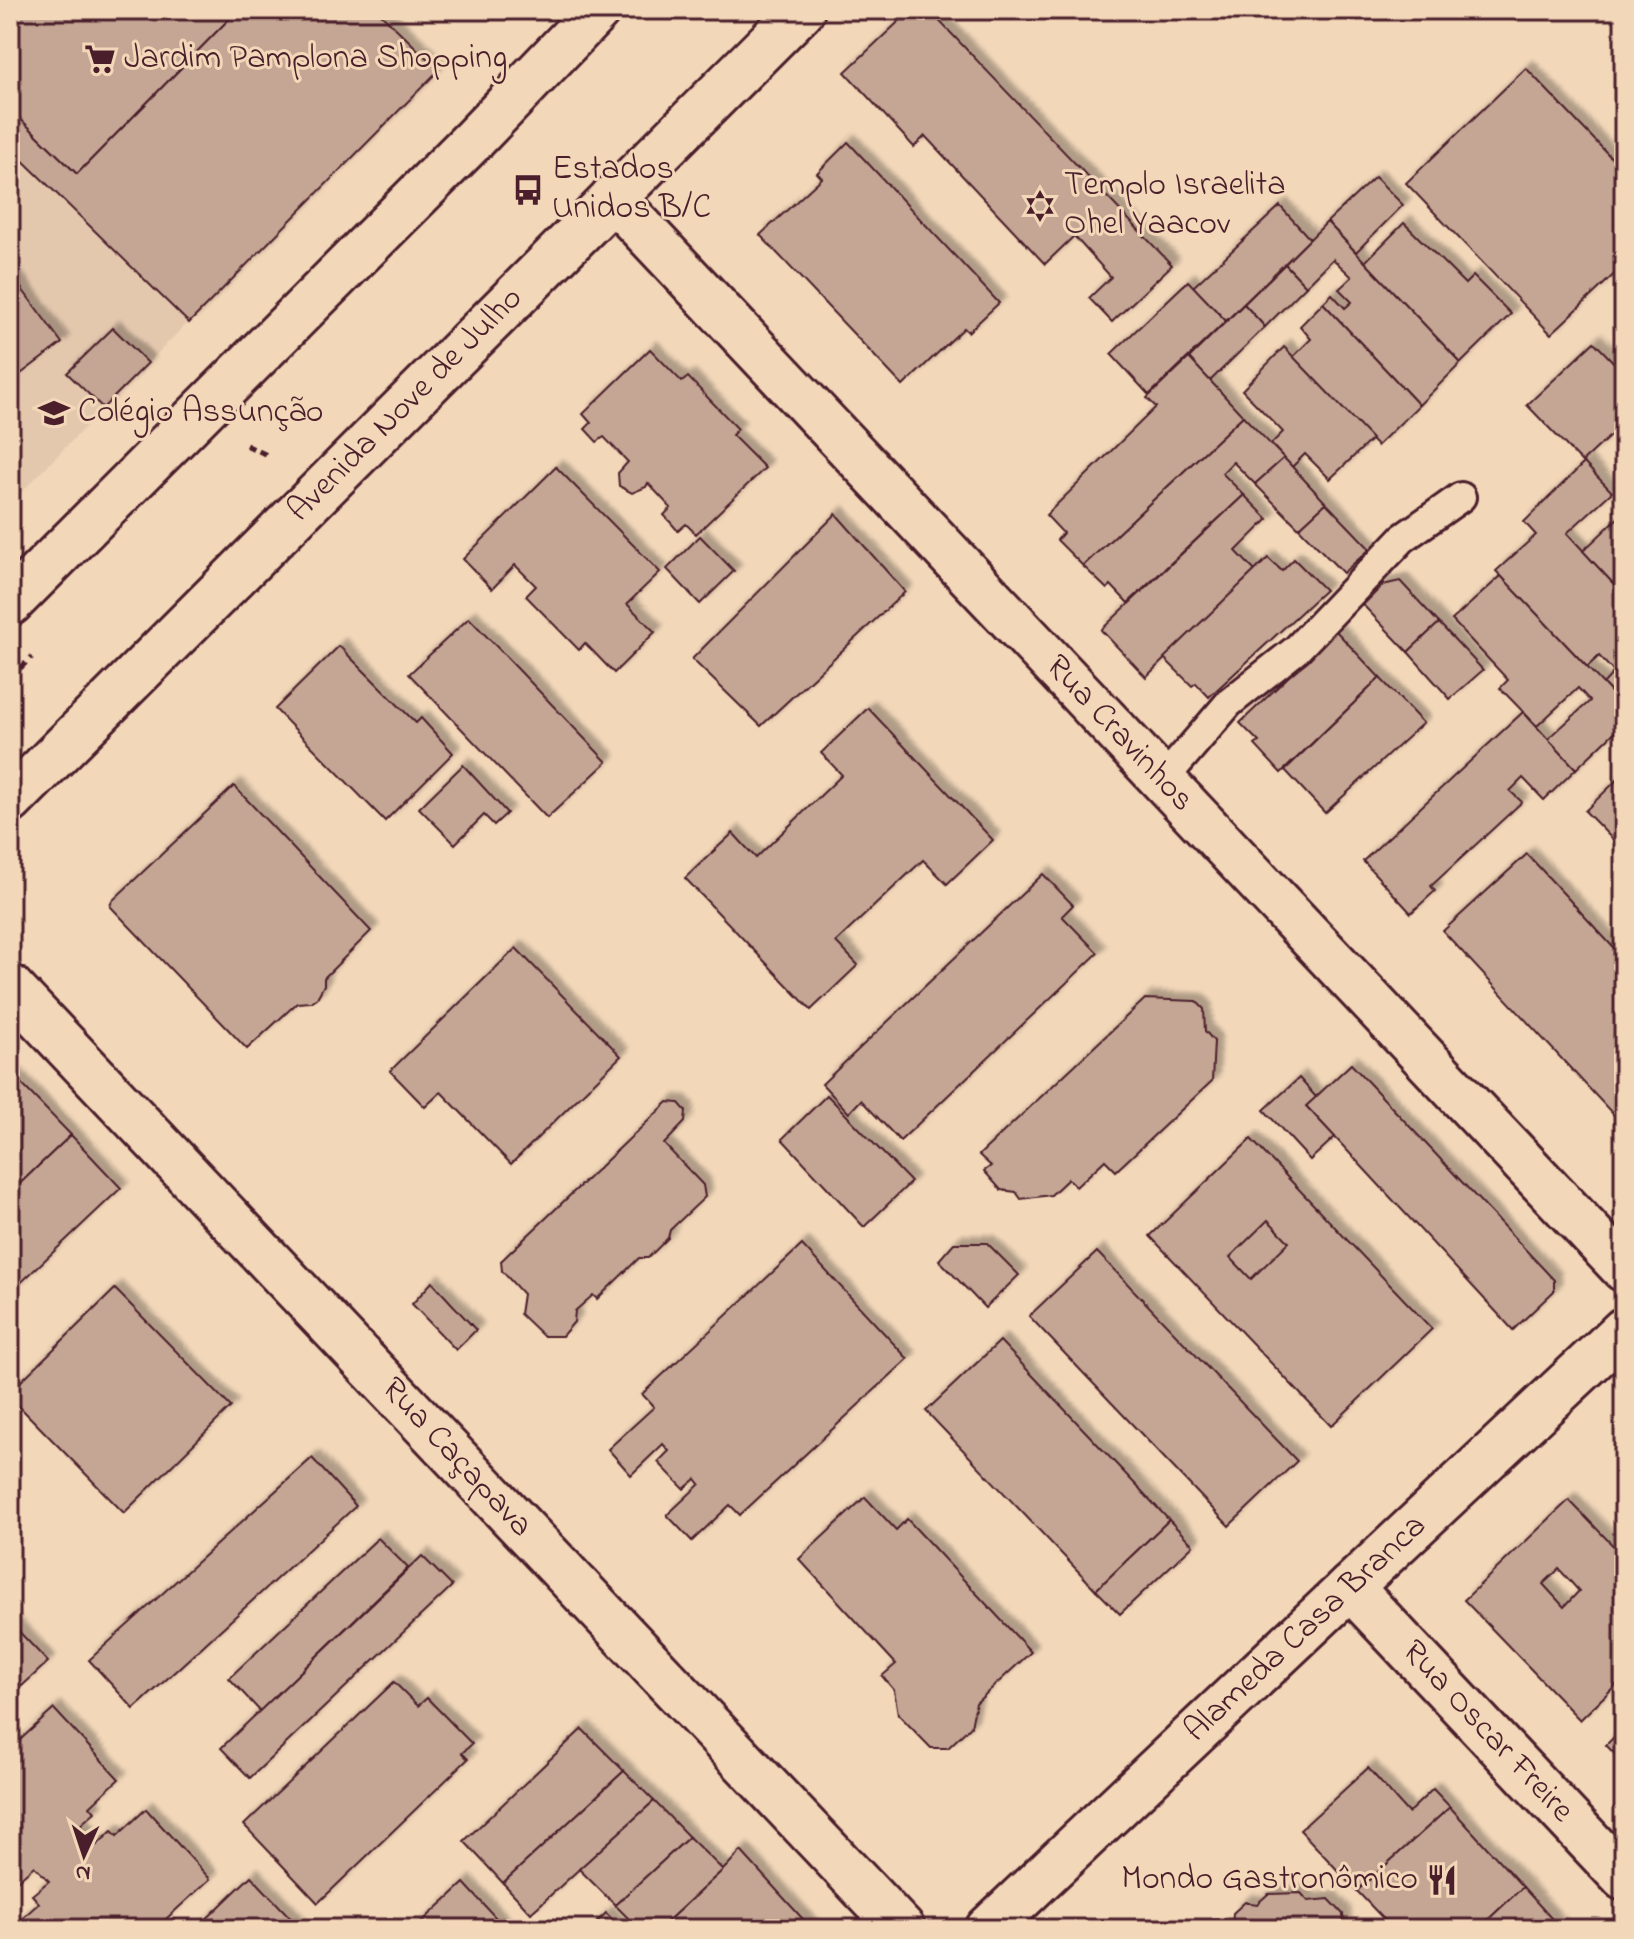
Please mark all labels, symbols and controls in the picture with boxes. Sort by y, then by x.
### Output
place label: Jardim Pamplona Shopping [124,34,507,84]
supermarket icon: Jardim Pamplona Shopping [83,42,117,76]
place label: Estados Unidos B/C [552,145,711,234]
place label: Templo Israelita Ohel Yaacov [1064,161,1286,250]
bus stop icon: Estados Unidos B/C [511,173,545,207]
synagogue icon: Templo Israelita Ohel Yaacov [1023,189,1057,223]
street label: Avenida Nove de Julho [277,276,535,534]
place label: Colégio Assunção [78,388,324,438]
school or university icon: Colégio Assunção [37,396,71,430]
street label: Rua Cravinhos [1033,644,1205,824]
street label: Rua Caçapava [368,1366,544,1550]
street label: Alameda Casa Branca [1173,1503,1439,1755]
street label: Rua Oscar Freire [1389,1629,1586,1835]
north arrow [44,1815,124,1895]
place label: Mondo Gastronômico [1121,1855,1418,1905]
text: N [75,1856,91,1888]
restaurant icon: Mondo Gastronômico [1425,1863,1459,1897]

